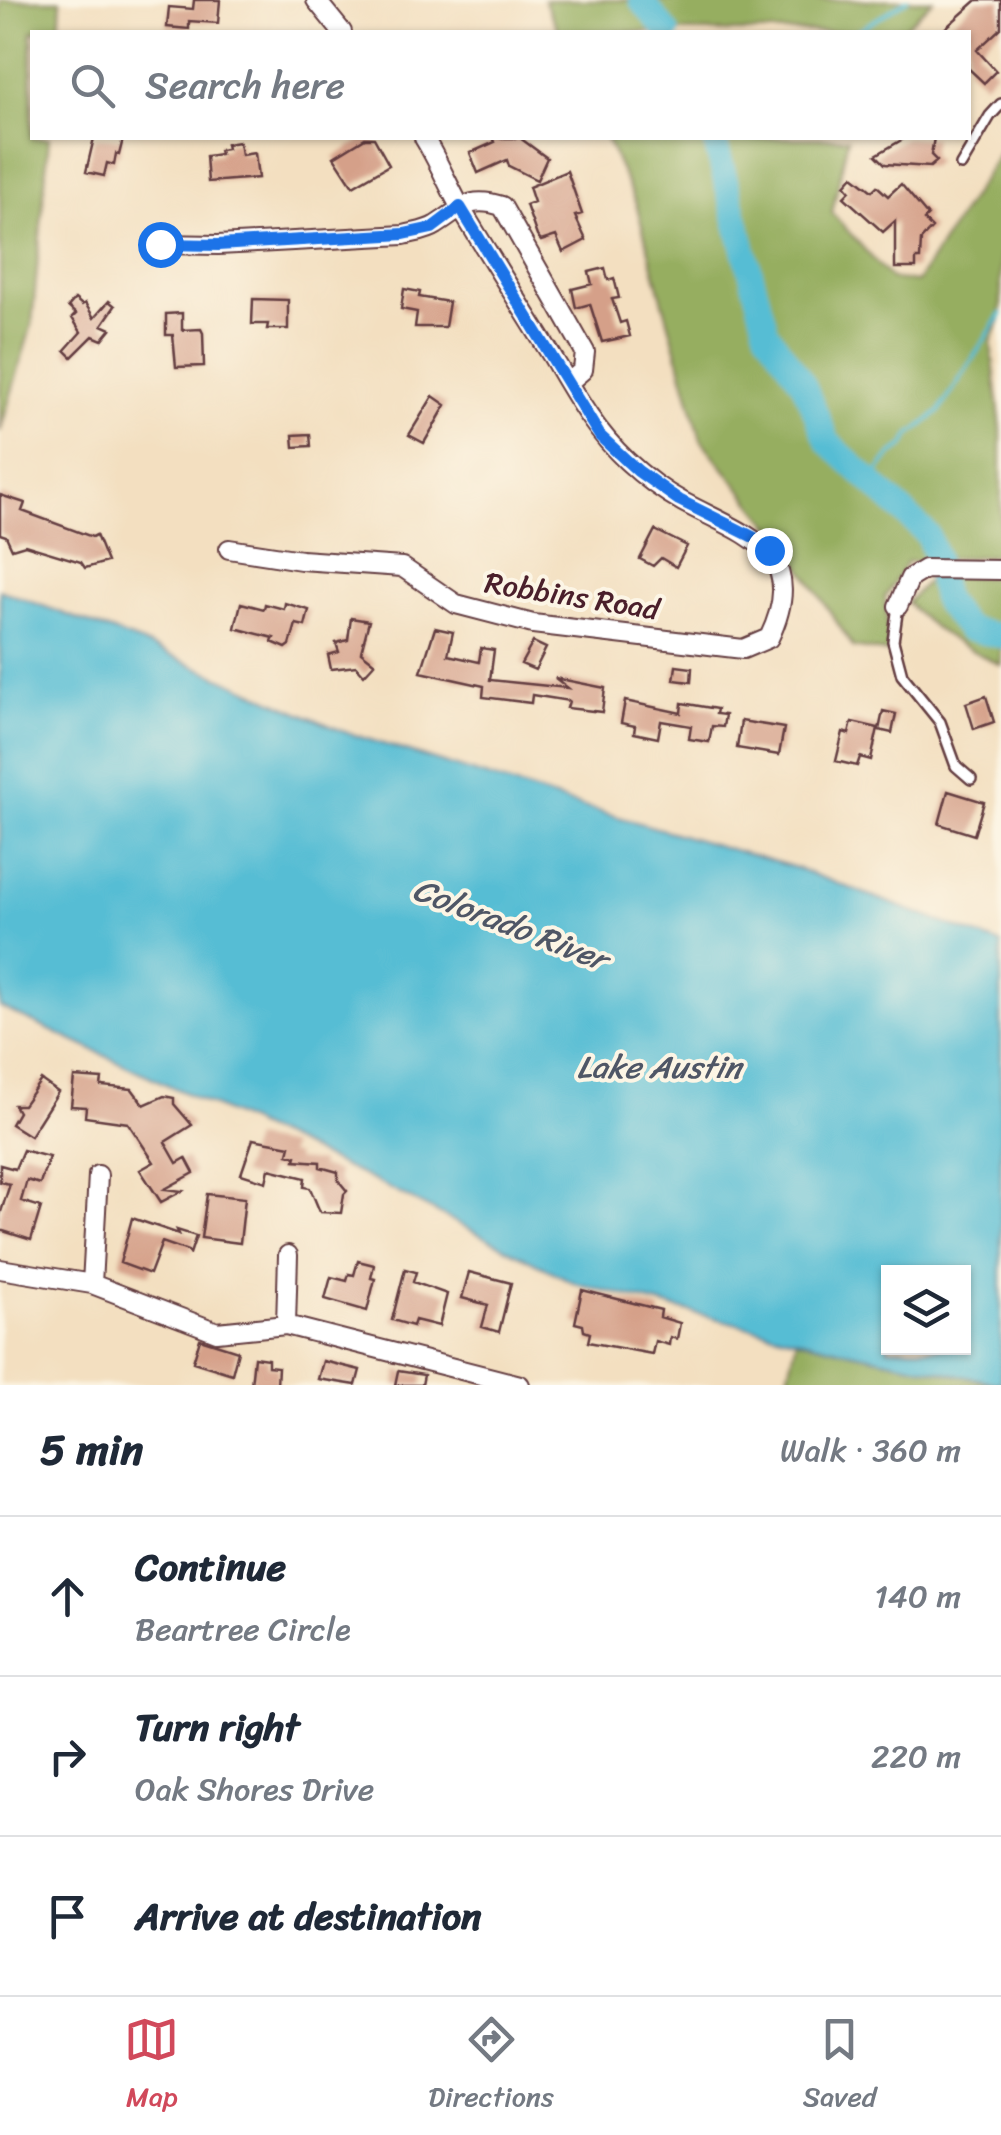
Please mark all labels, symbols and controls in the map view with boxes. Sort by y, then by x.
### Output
search box [30,30,971,140]
text: Search here [145,52,345,119]
icon: search [65,58,120,113]
route start [138,222,184,268]
route end [747,528,793,574]
street label: Robbins Road [481,556,665,637]
water label: Colorado River [404,861,621,990]
water label: Lake Austin [577,1039,745,1096]
map controls [881,1265,971,1355]
button: layers [881,1265,971,1355]
text: 5 min [40,1413,143,1487]
text: Walk · 360 m [780,1422,961,1479]
text: Continue [135,1534,286,1601]
text: 140 m [874,1568,961,1625]
icon: ahead [40,1569,95,1624]
text: Beartree Circle [135,1601,351,1658]
text: Turn right [135,1694,300,1761]
text: 220 m [871,1728,961,1785]
icon: right [40,1729,95,1784]
text: Oak Shores Drive [135,1761,374,1818]
text: Arrive at destination [135,1883,482,1950]
icon: arrive [40,1889,95,1944]
tab: Map [124,2012,179,2121]
tab: Directions [428,2012,554,2121]
tab: Saved [803,2012,877,2121]

